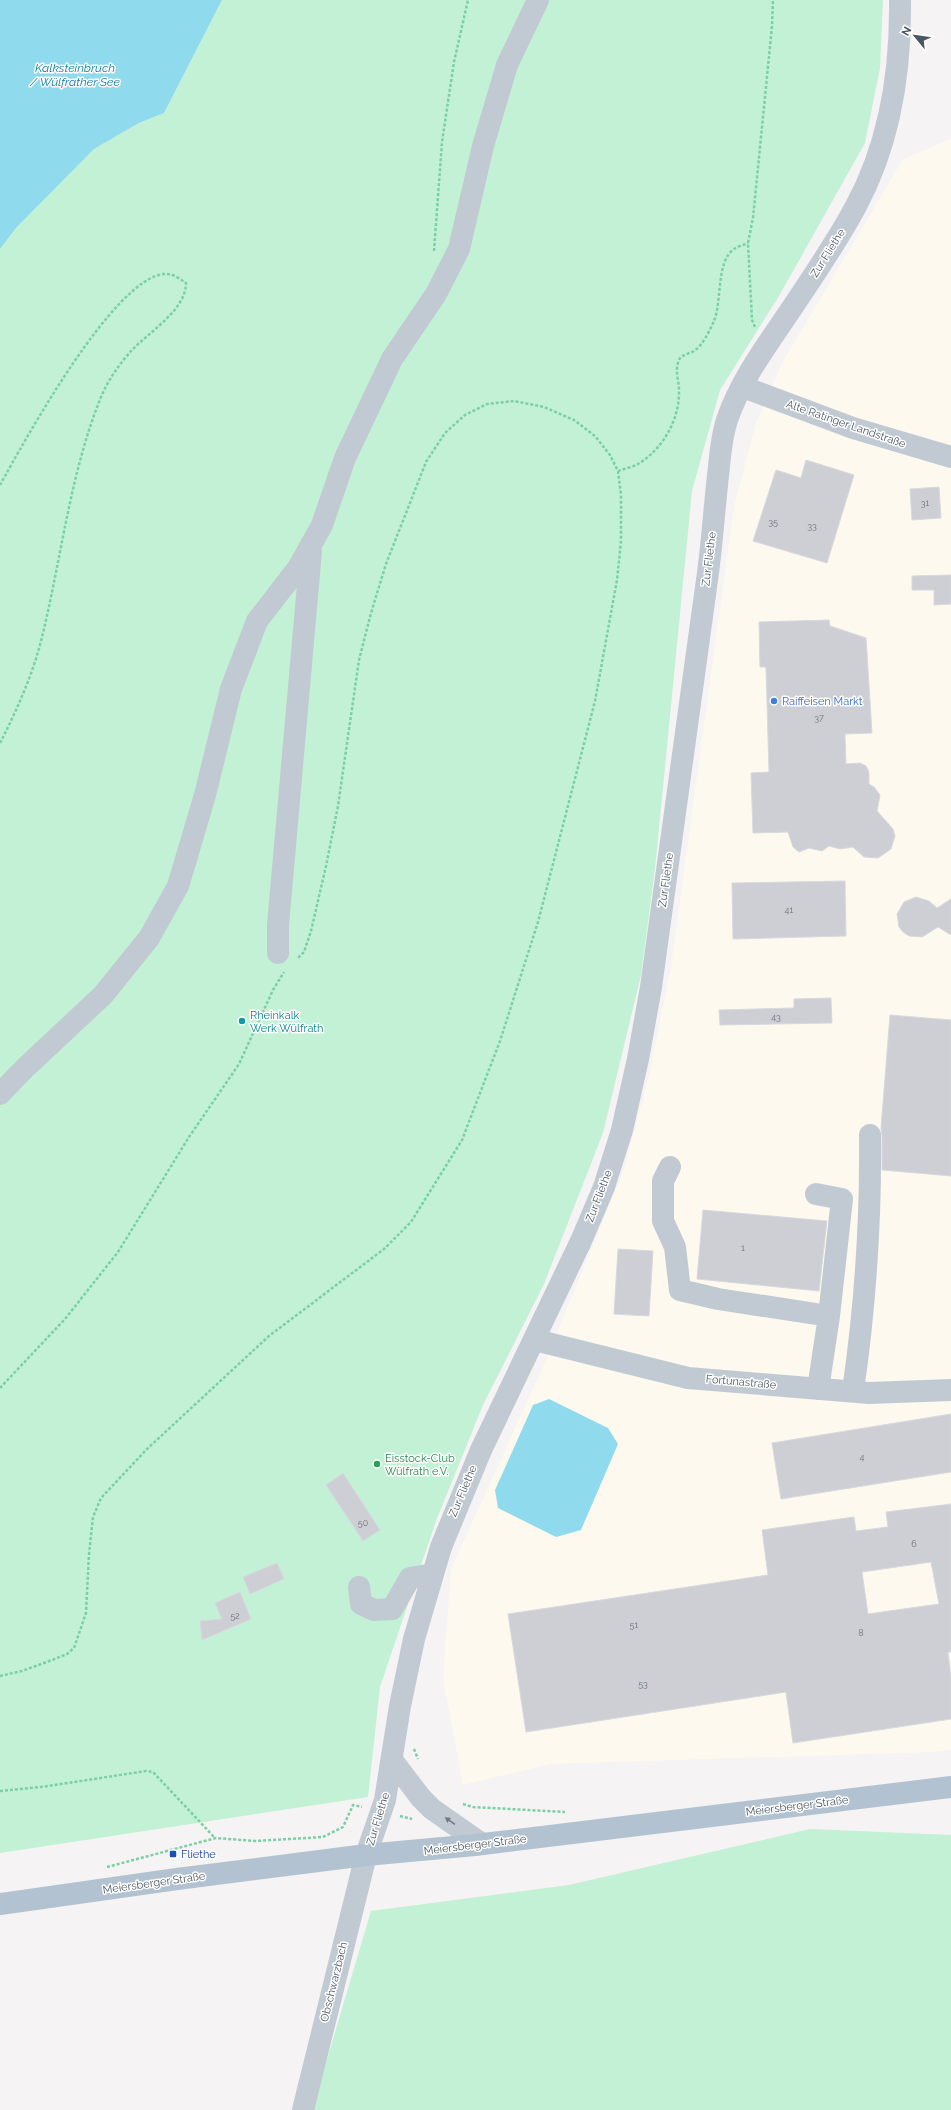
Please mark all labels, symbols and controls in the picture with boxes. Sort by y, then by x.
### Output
north arrow [895,16,935,56]
text: N [899,25,914,38]
water label: Kalksteinbruch / Wülfrather See [29,61,121,89]
street label: Zur Fliethe [808,226,848,280]
street label: Alte Ratinger Landstraße [785,397,908,451]
house number: 31 [921,498,929,508]
house number: 35 [768,517,778,527]
house number: 33 [807,521,817,531]
street label: Zur Fliethe [699,531,719,587]
place label: Raiffeisen Markt [782,695,863,708]
marker: Raiffeisen Markt [769,696,779,706]
house number: 37 [814,713,824,723]
street label: Zur Fliethe [656,852,676,908]
house number: 41 [785,905,794,915]
place label: Rheinkalk Werk Wülfrath [250,1009,323,1035]
house number: 43 [771,1012,781,1022]
marker: Rheinkalk Werk Wülfrath [237,1016,247,1026]
street label: Zur Fliethe [583,1168,615,1224]
house number: 1 [741,1243,745,1253]
street label: Fortunastraße [705,1372,777,1392]
place label: Eisstock-Club Wülfrath e.V. [385,1452,455,1478]
house number: 4 [860,1452,865,1462]
marker: Eisstock-Club Wülfrath e.V. [372,1459,382,1469]
street label: Zur Fliethe [446,1463,480,1519]
house number: 50 [358,1518,369,1528]
house number: 6 [911,1539,917,1549]
house number: 52 [230,1611,240,1621]
house number: 51 [630,1620,639,1630]
house number: 8 [858,1628,864,1638]
house number: 53 [638,1679,648,1689]
street label: Zur Fliethe [364,1791,392,1847]
street label: Meiersberger Straße [745,1793,850,1819]
one-way arrow [445,1817,455,1825]
street label: Meiersberger Straße [423,1832,528,1858]
place label: Fliethe [181,1848,216,1861]
marker: Fliethe [168,1849,178,1859]
street label: Meiersberger Straße [102,1869,207,1897]
street label: Obschwarzbach [318,1941,350,2023]

